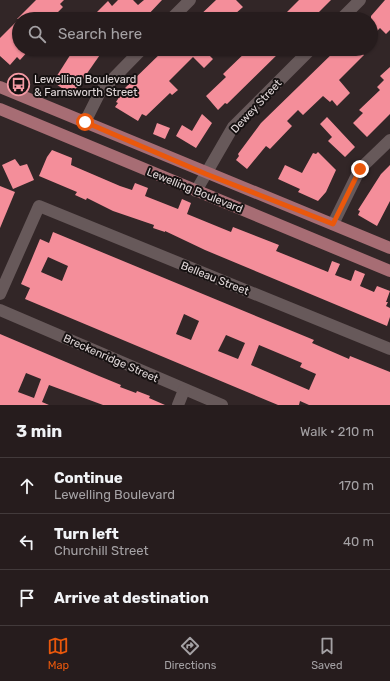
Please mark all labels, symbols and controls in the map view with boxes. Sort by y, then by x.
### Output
search box [12,12,378,56]
icon: search [26,23,48,45]
text: Search here [58,25,142,43]
bus stop icon: Lewelling Boulevard & Farnsworth Street [6,72,32,98]
place label: Lewelling Boulevard & Farnsworth Street [34,73,138,99]
street label: Dewey Street [228,76,285,136]
route start [76,113,94,131]
route end [351,160,369,178]
street label: Lewelling Boulevard [145,165,245,216]
street label: Belleau Street [179,259,251,298]
street label: Breckenridge Street [61,332,161,386]
text: 3 min [16,421,62,441]
text: Walk · 210 m [300,424,374,439]
text: Continue [54,469,123,487]
icon: ahead [16,475,38,497]
text: 170 m [339,478,374,493]
text: Lewelling Boulevard [54,487,175,502]
text: Turn left [54,525,119,543]
icon: left [16,531,38,553]
text: 40 m [343,534,374,549]
text: Churchill Street [54,543,149,558]
icon: arrive [16,587,38,609]
text: Arrive at destination [54,589,209,607]
tab: Map [47,635,69,672]
tab: Directions [164,635,216,672]
tab: Saved [311,635,343,672]

